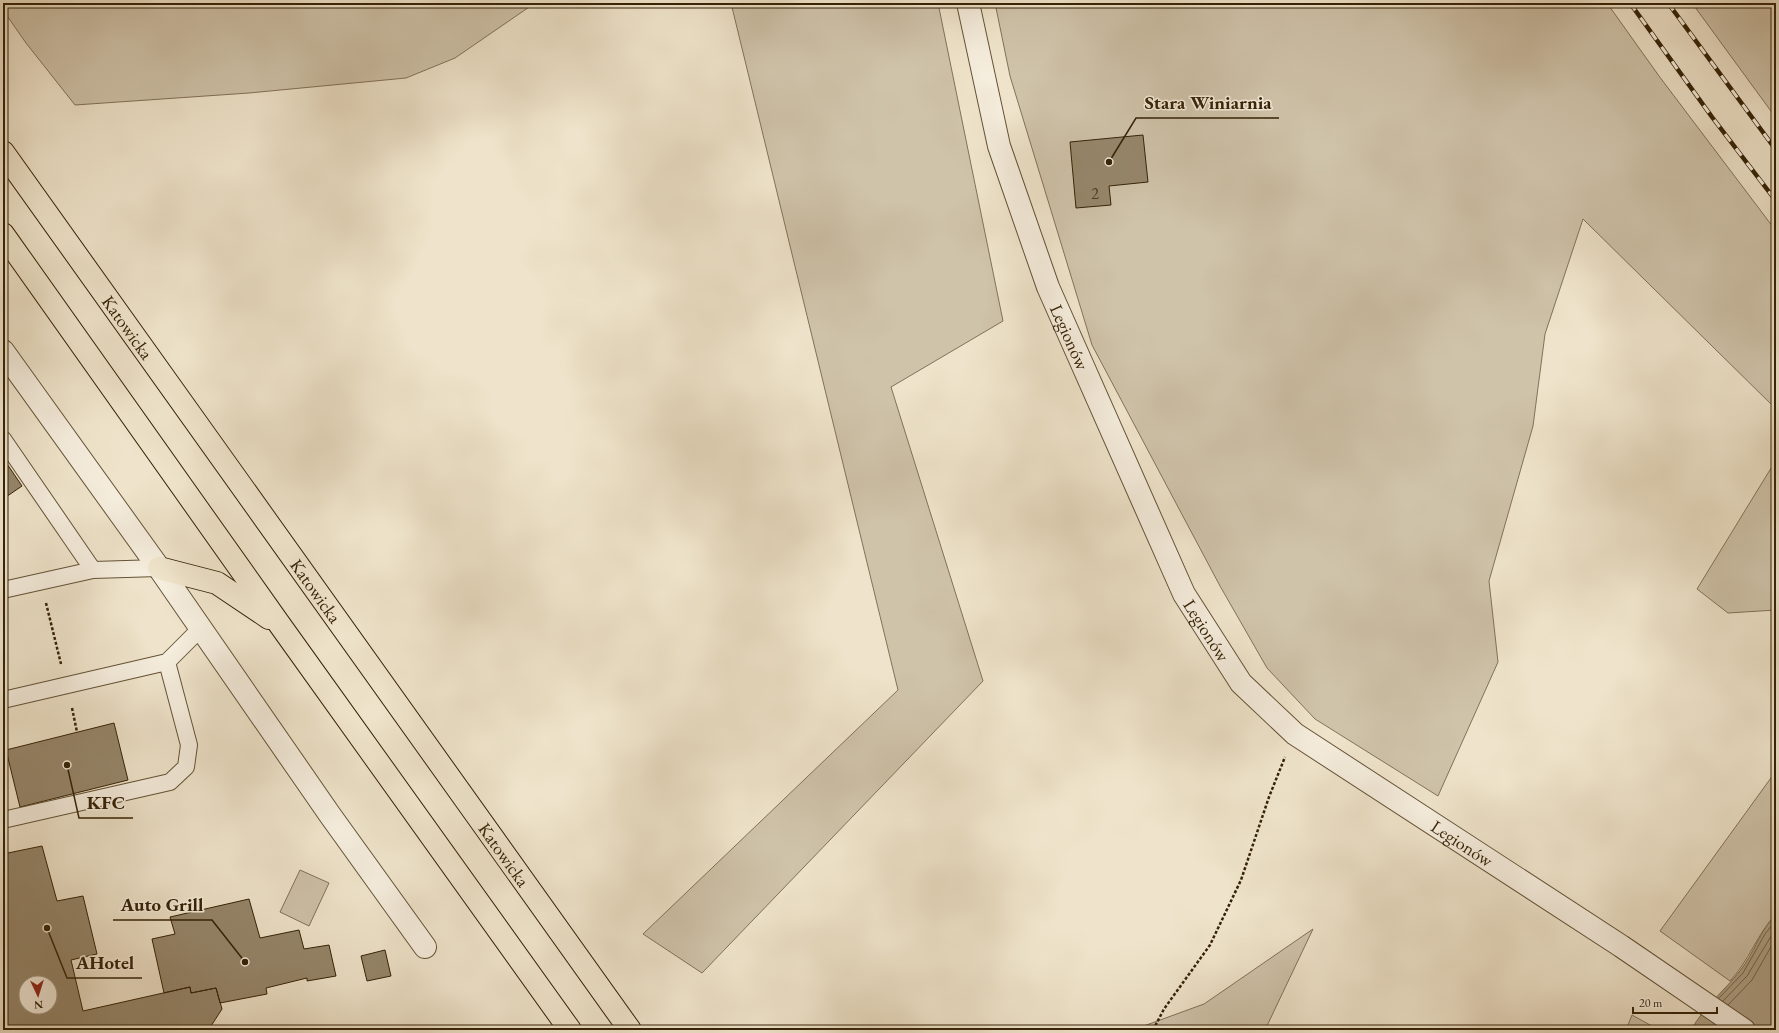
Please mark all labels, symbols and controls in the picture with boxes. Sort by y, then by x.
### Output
callout: Stara Winiarnia [1136,87,1279,118]
text: Stara Winiarnia [1144,90,1272,115]
house number: 2 [1091,183,1099,204]
street label: Katowicka [97,290,159,364]
street label: Legionów [1046,300,1095,374]
street label: Katowicka [286,554,347,628]
street label: Legionów [1179,595,1236,666]
callout: KFC [79,787,133,818]
text: KFC [87,790,125,815]
street label: Legionów [1427,814,1498,872]
street label: Katowicka [474,818,536,892]
callout: Auto Grill [113,889,212,920]
text: Auto Grill [120,892,204,917]
callout: AHotel [67,947,142,978]
text: AHotel [75,950,135,975]
north arrow [18,975,58,1015]
scale bar [1633,989,1717,1015]
text: 20 m [1639,995,1663,1011]
text: N [34,998,44,1012]

